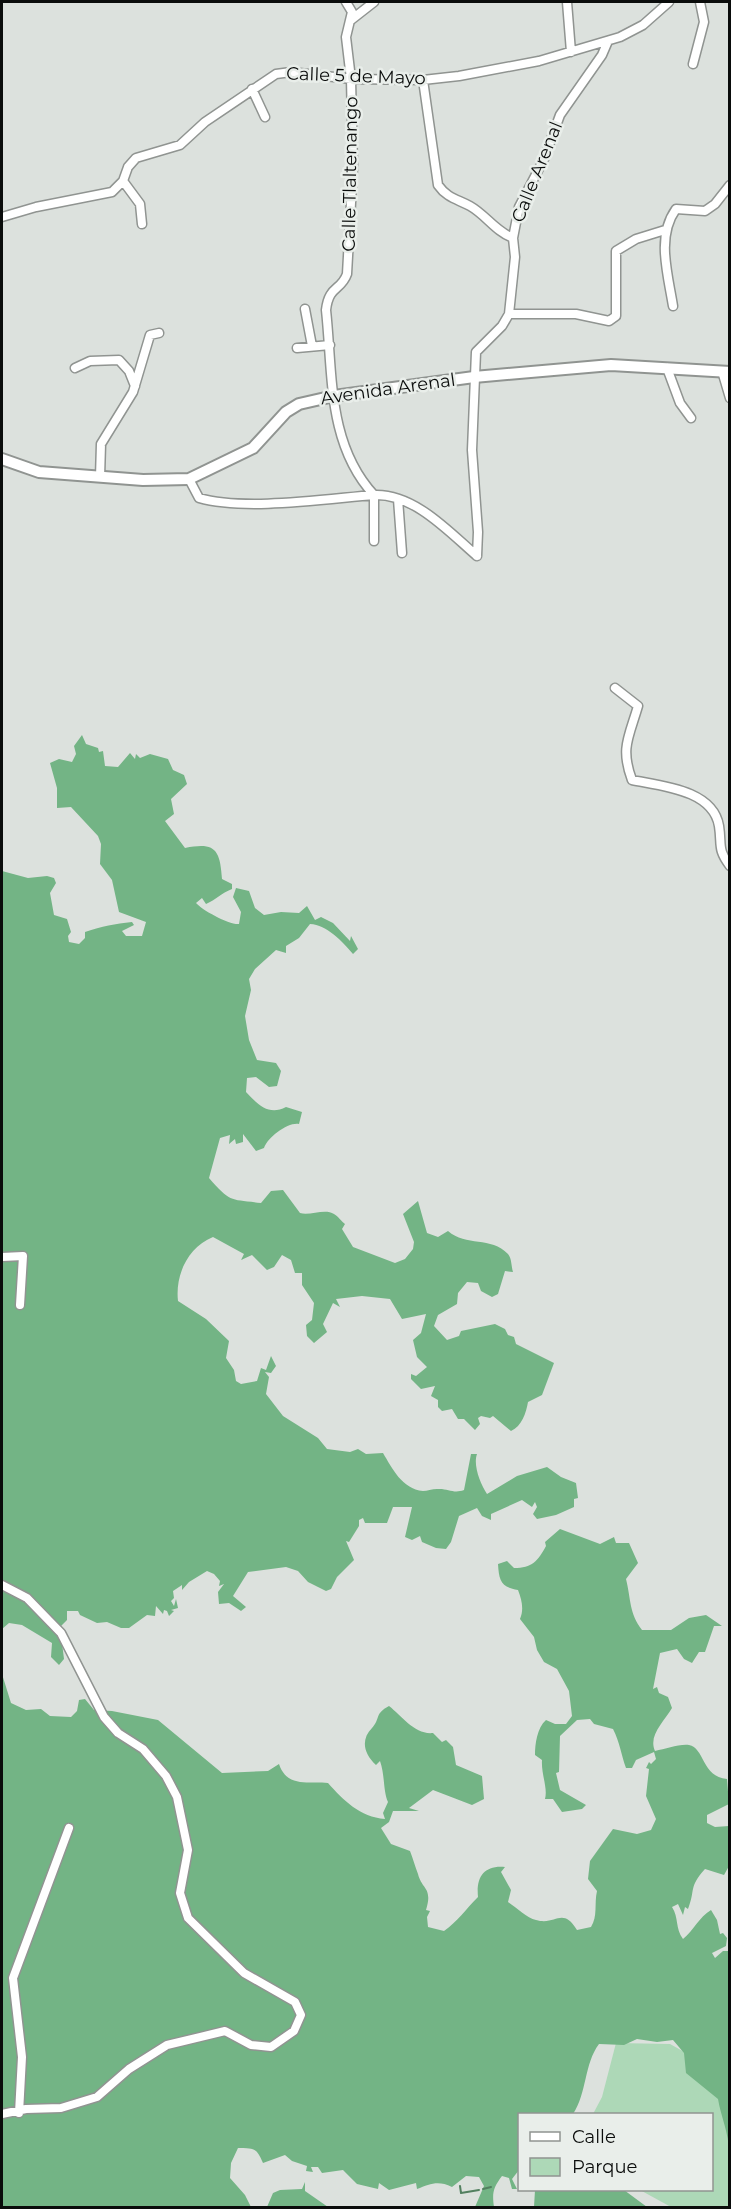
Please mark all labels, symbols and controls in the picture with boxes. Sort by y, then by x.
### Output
street label: Calle 5 de Mayo [286,63,426,89]
street label: Calle Tlaltenango [338,96,362,252]
street label: Calle Arenal [507,118,567,226]
street label: Avenida Arenal [319,369,457,409]
legend [518,2113,713,2191]
text: Calle [572,2126,616,2148]
text: Parque [572,2156,638,2178]

